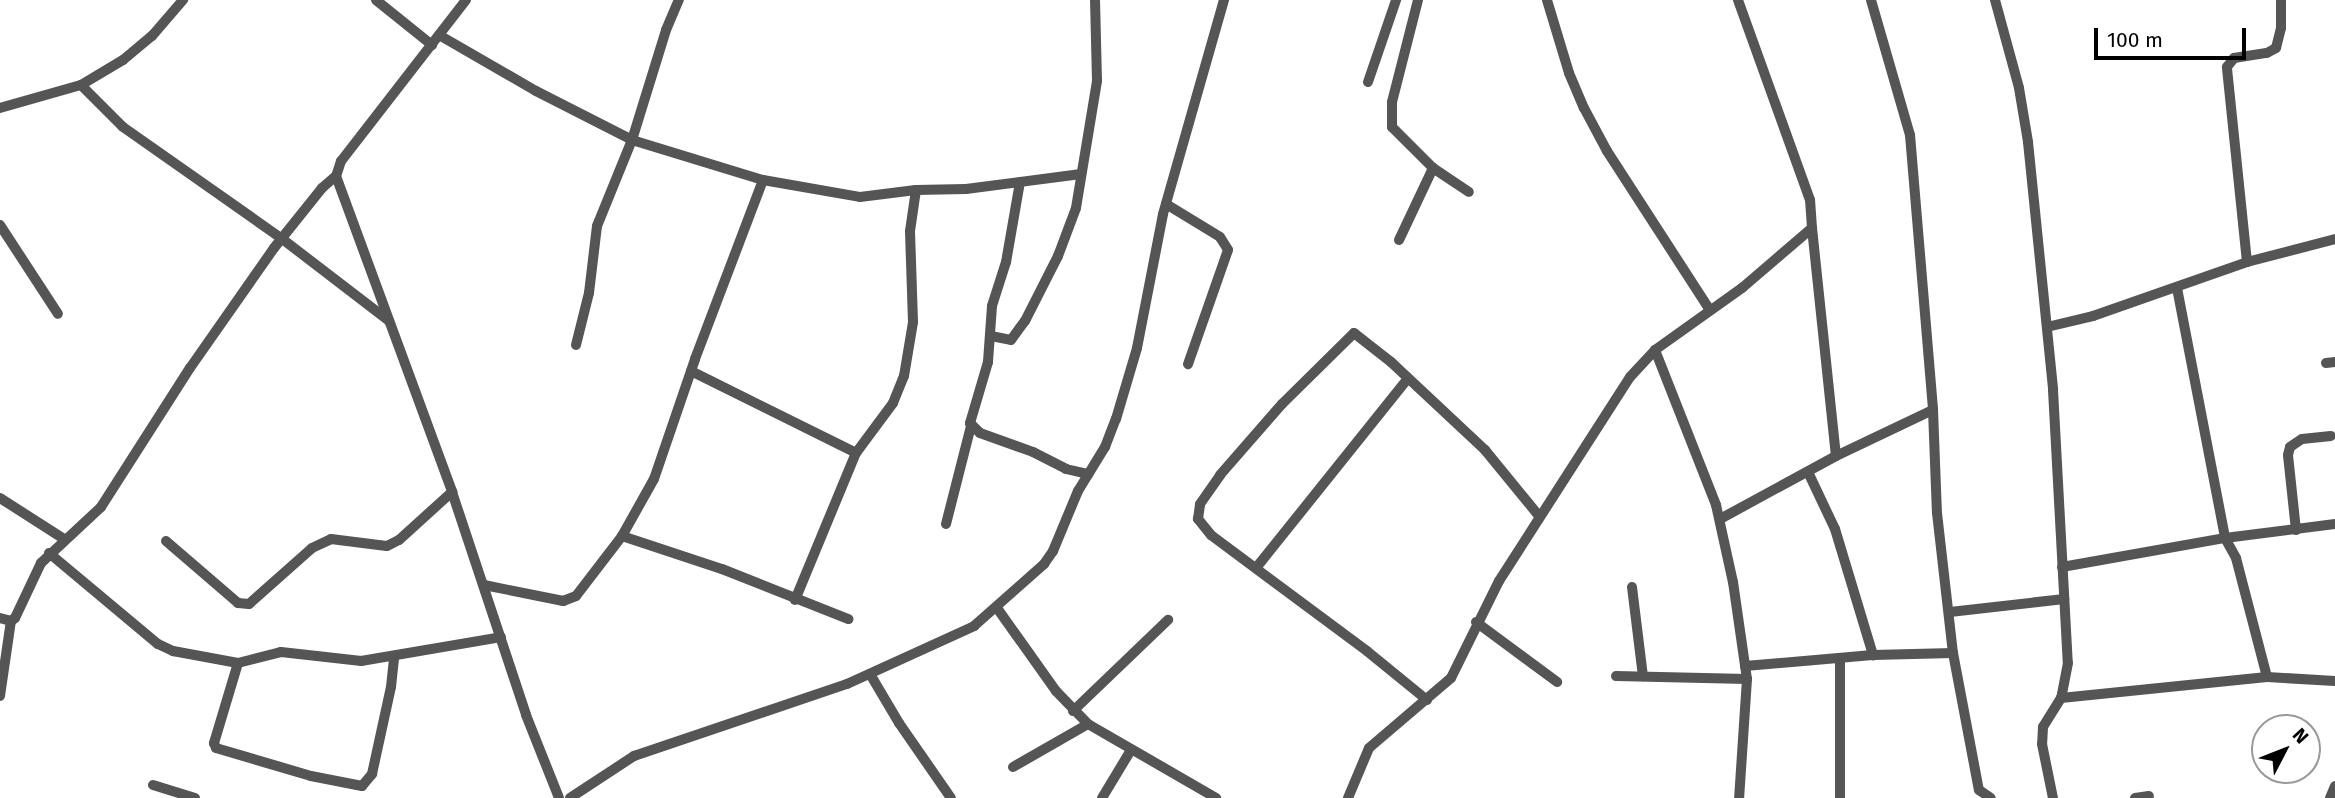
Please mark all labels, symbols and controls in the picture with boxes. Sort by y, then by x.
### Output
scale bar [2097,14,2249,58]
text: 100 m [2107,27,2163,53]
north arrow [2251,714,2321,784]
text: N [2288,724,2313,748]

